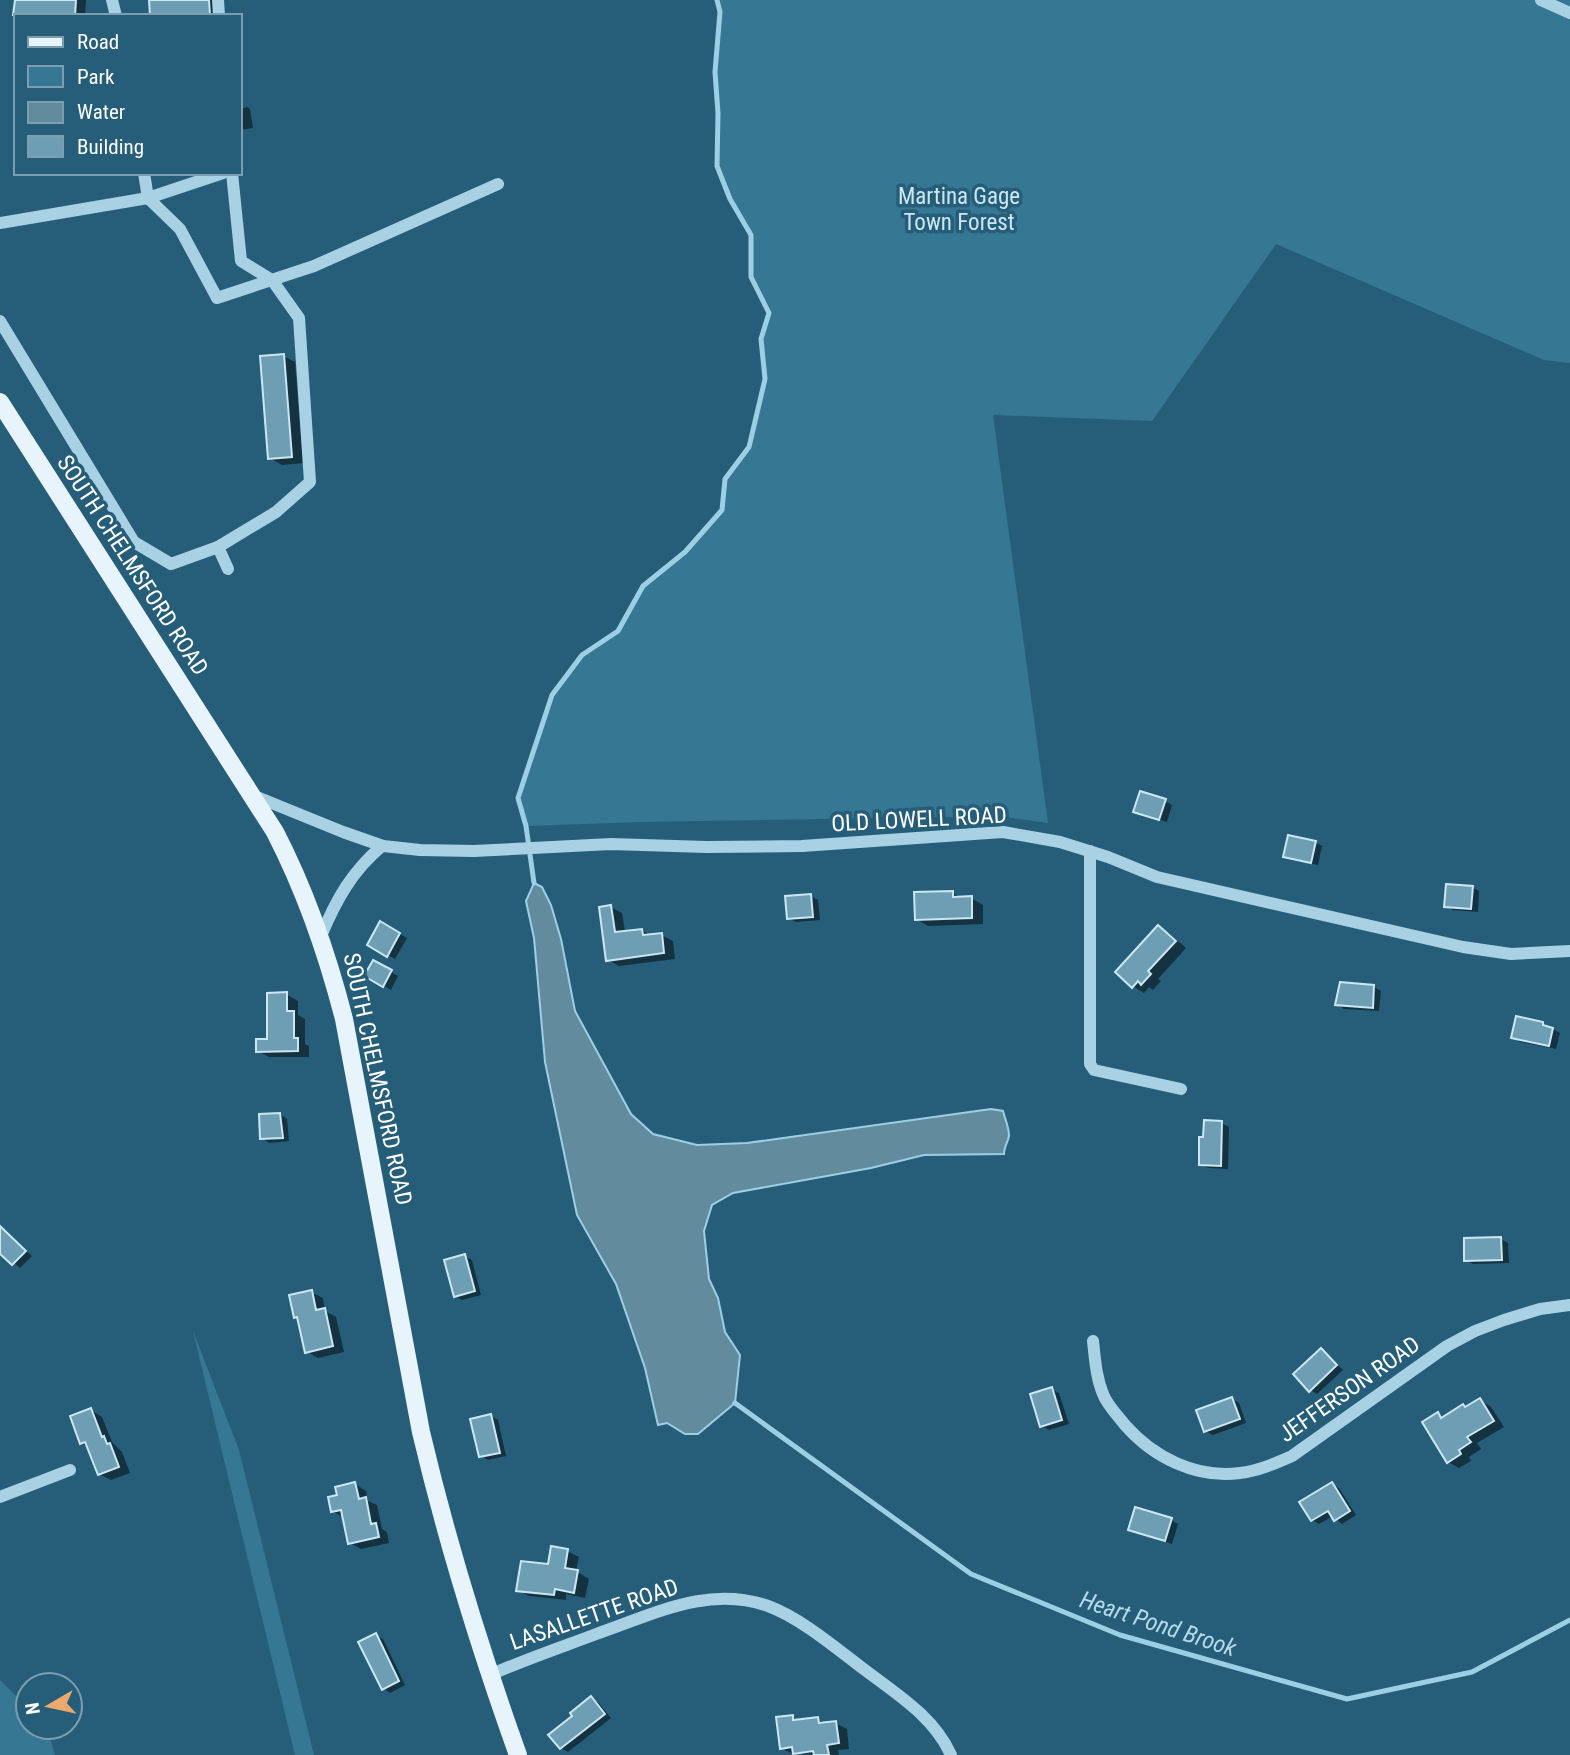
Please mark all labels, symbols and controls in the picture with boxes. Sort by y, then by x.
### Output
legend [14,14,242,175]
text: Road [77,30,119,54]
text: Park [77,65,115,89]
text: Water [77,100,125,124]
text: Building [77,135,144,159]
park label: Martina Gage Town Forest [898,183,1020,236]
street label: SOUTH CHELMSFORD ROAD [51,450,214,680]
street label: OLD LOWELL ROAD [831,801,1007,838]
street label: SOUTH CHELMSFORD ROAD [338,951,417,1208]
street label: JEFFERSON ROAD [1274,1331,1425,1448]
street label: LASALLETTE ROAD [506,1573,682,1656]
water label: Heart Pond Brook [1076,1586,1240,1663]
north arrow [14,1671,84,1741]
text: N [20,1701,45,1716]

